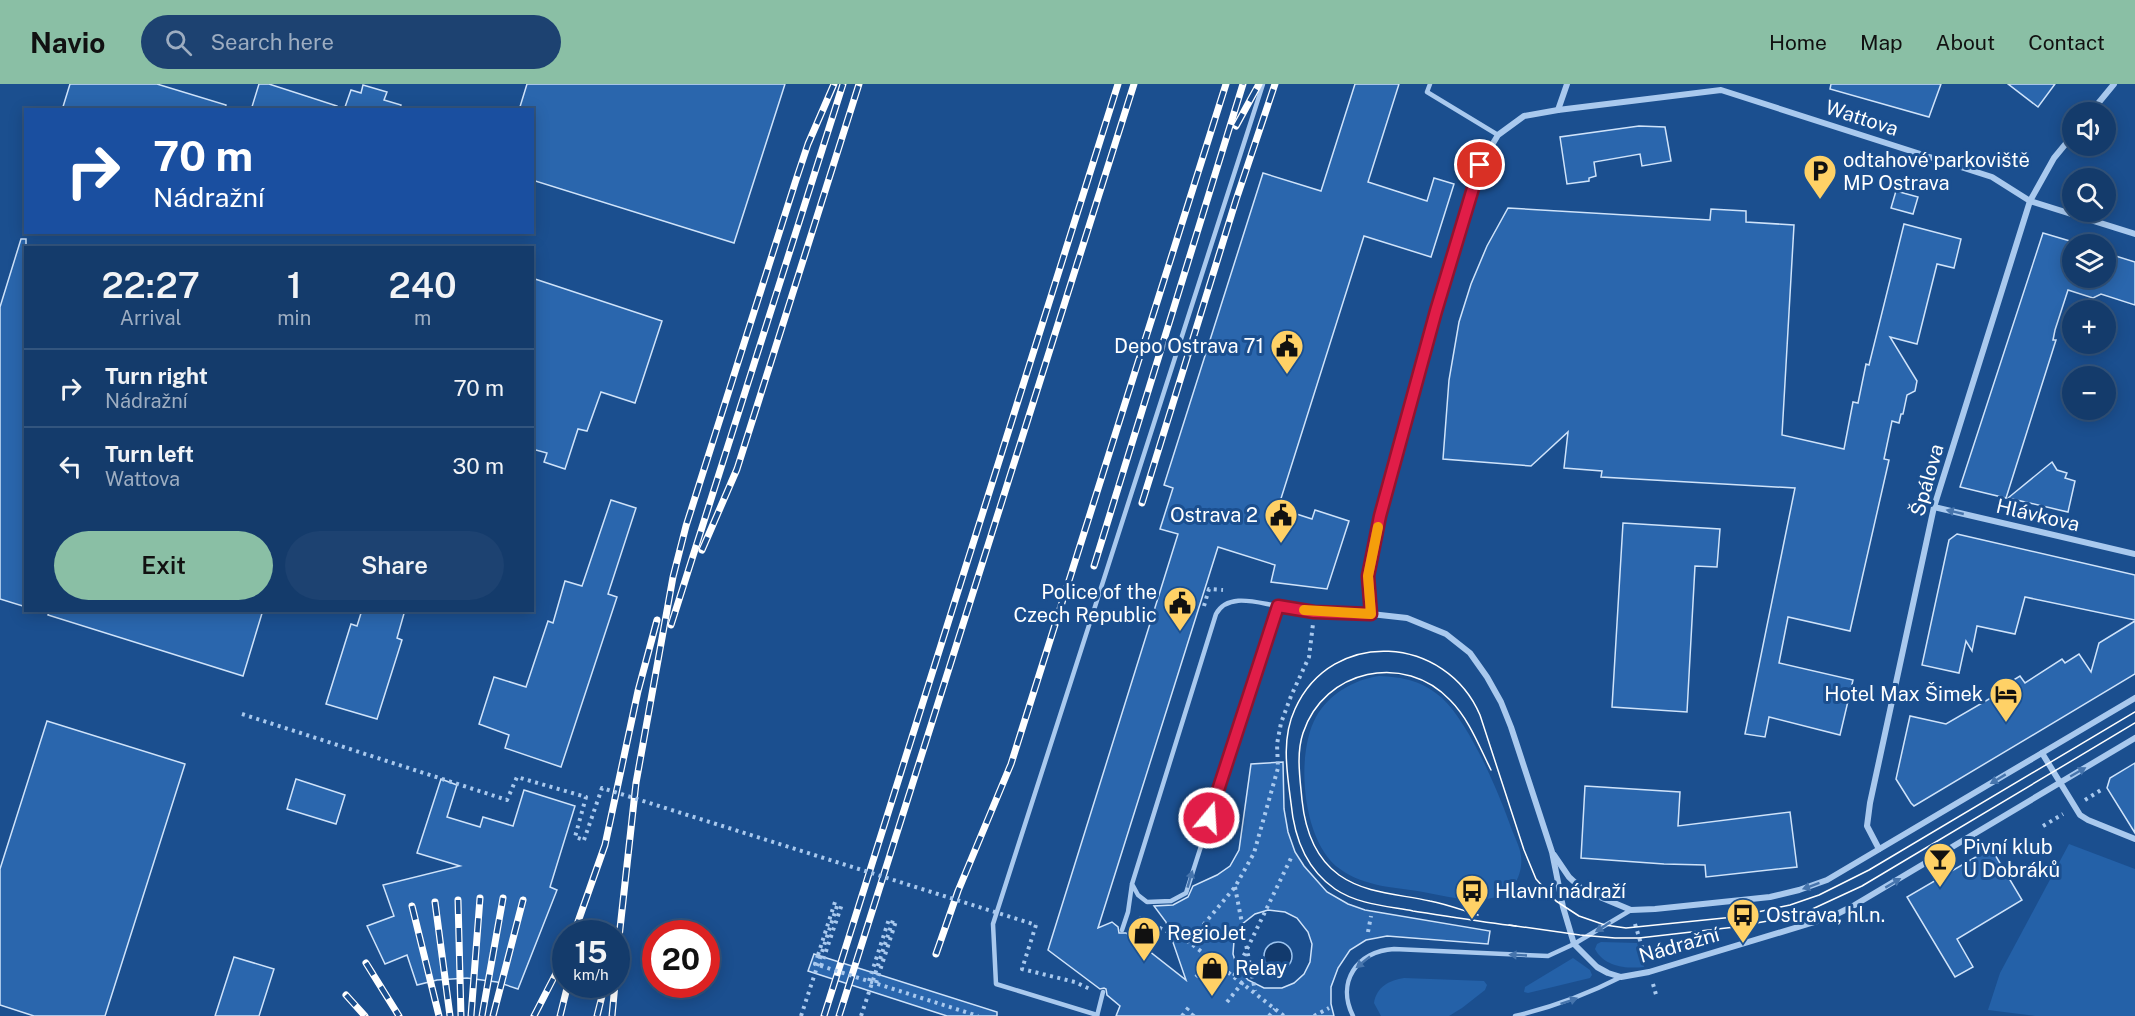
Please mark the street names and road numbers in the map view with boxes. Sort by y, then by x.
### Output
street label: Wattova [1823,95,1901,141]
street label: Špálova [1905,441,1949,519]
street label: Hlávkova [1994,494,2082,536]
street label: Nádražní [1636,922,1723,968]

